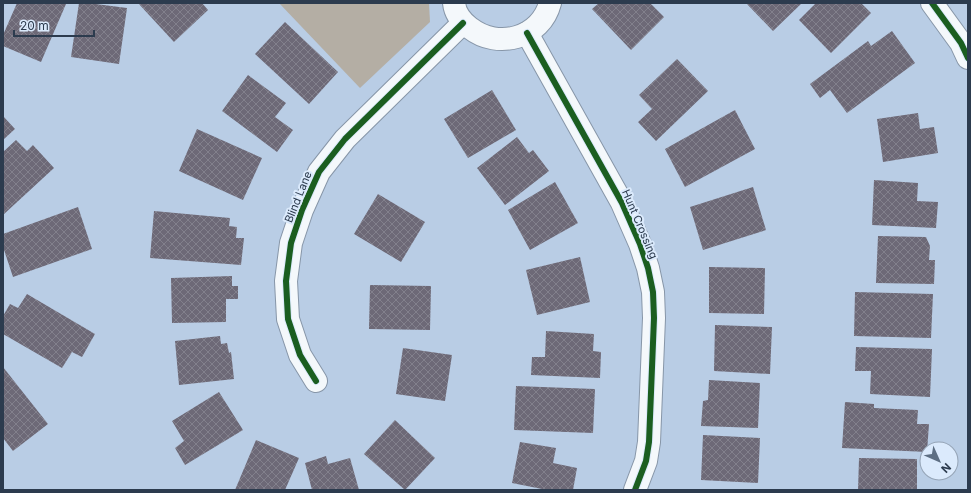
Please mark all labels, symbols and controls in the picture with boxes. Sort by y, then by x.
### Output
scale bar [14,12,94,38]
text: 20 m [20,18,49,33]
street label: Blind Lane [281,169,315,225]
street label: Hunt Crossing [619,187,661,261]
north arrow [919,441,959,481]
text: N [938,460,954,476]

